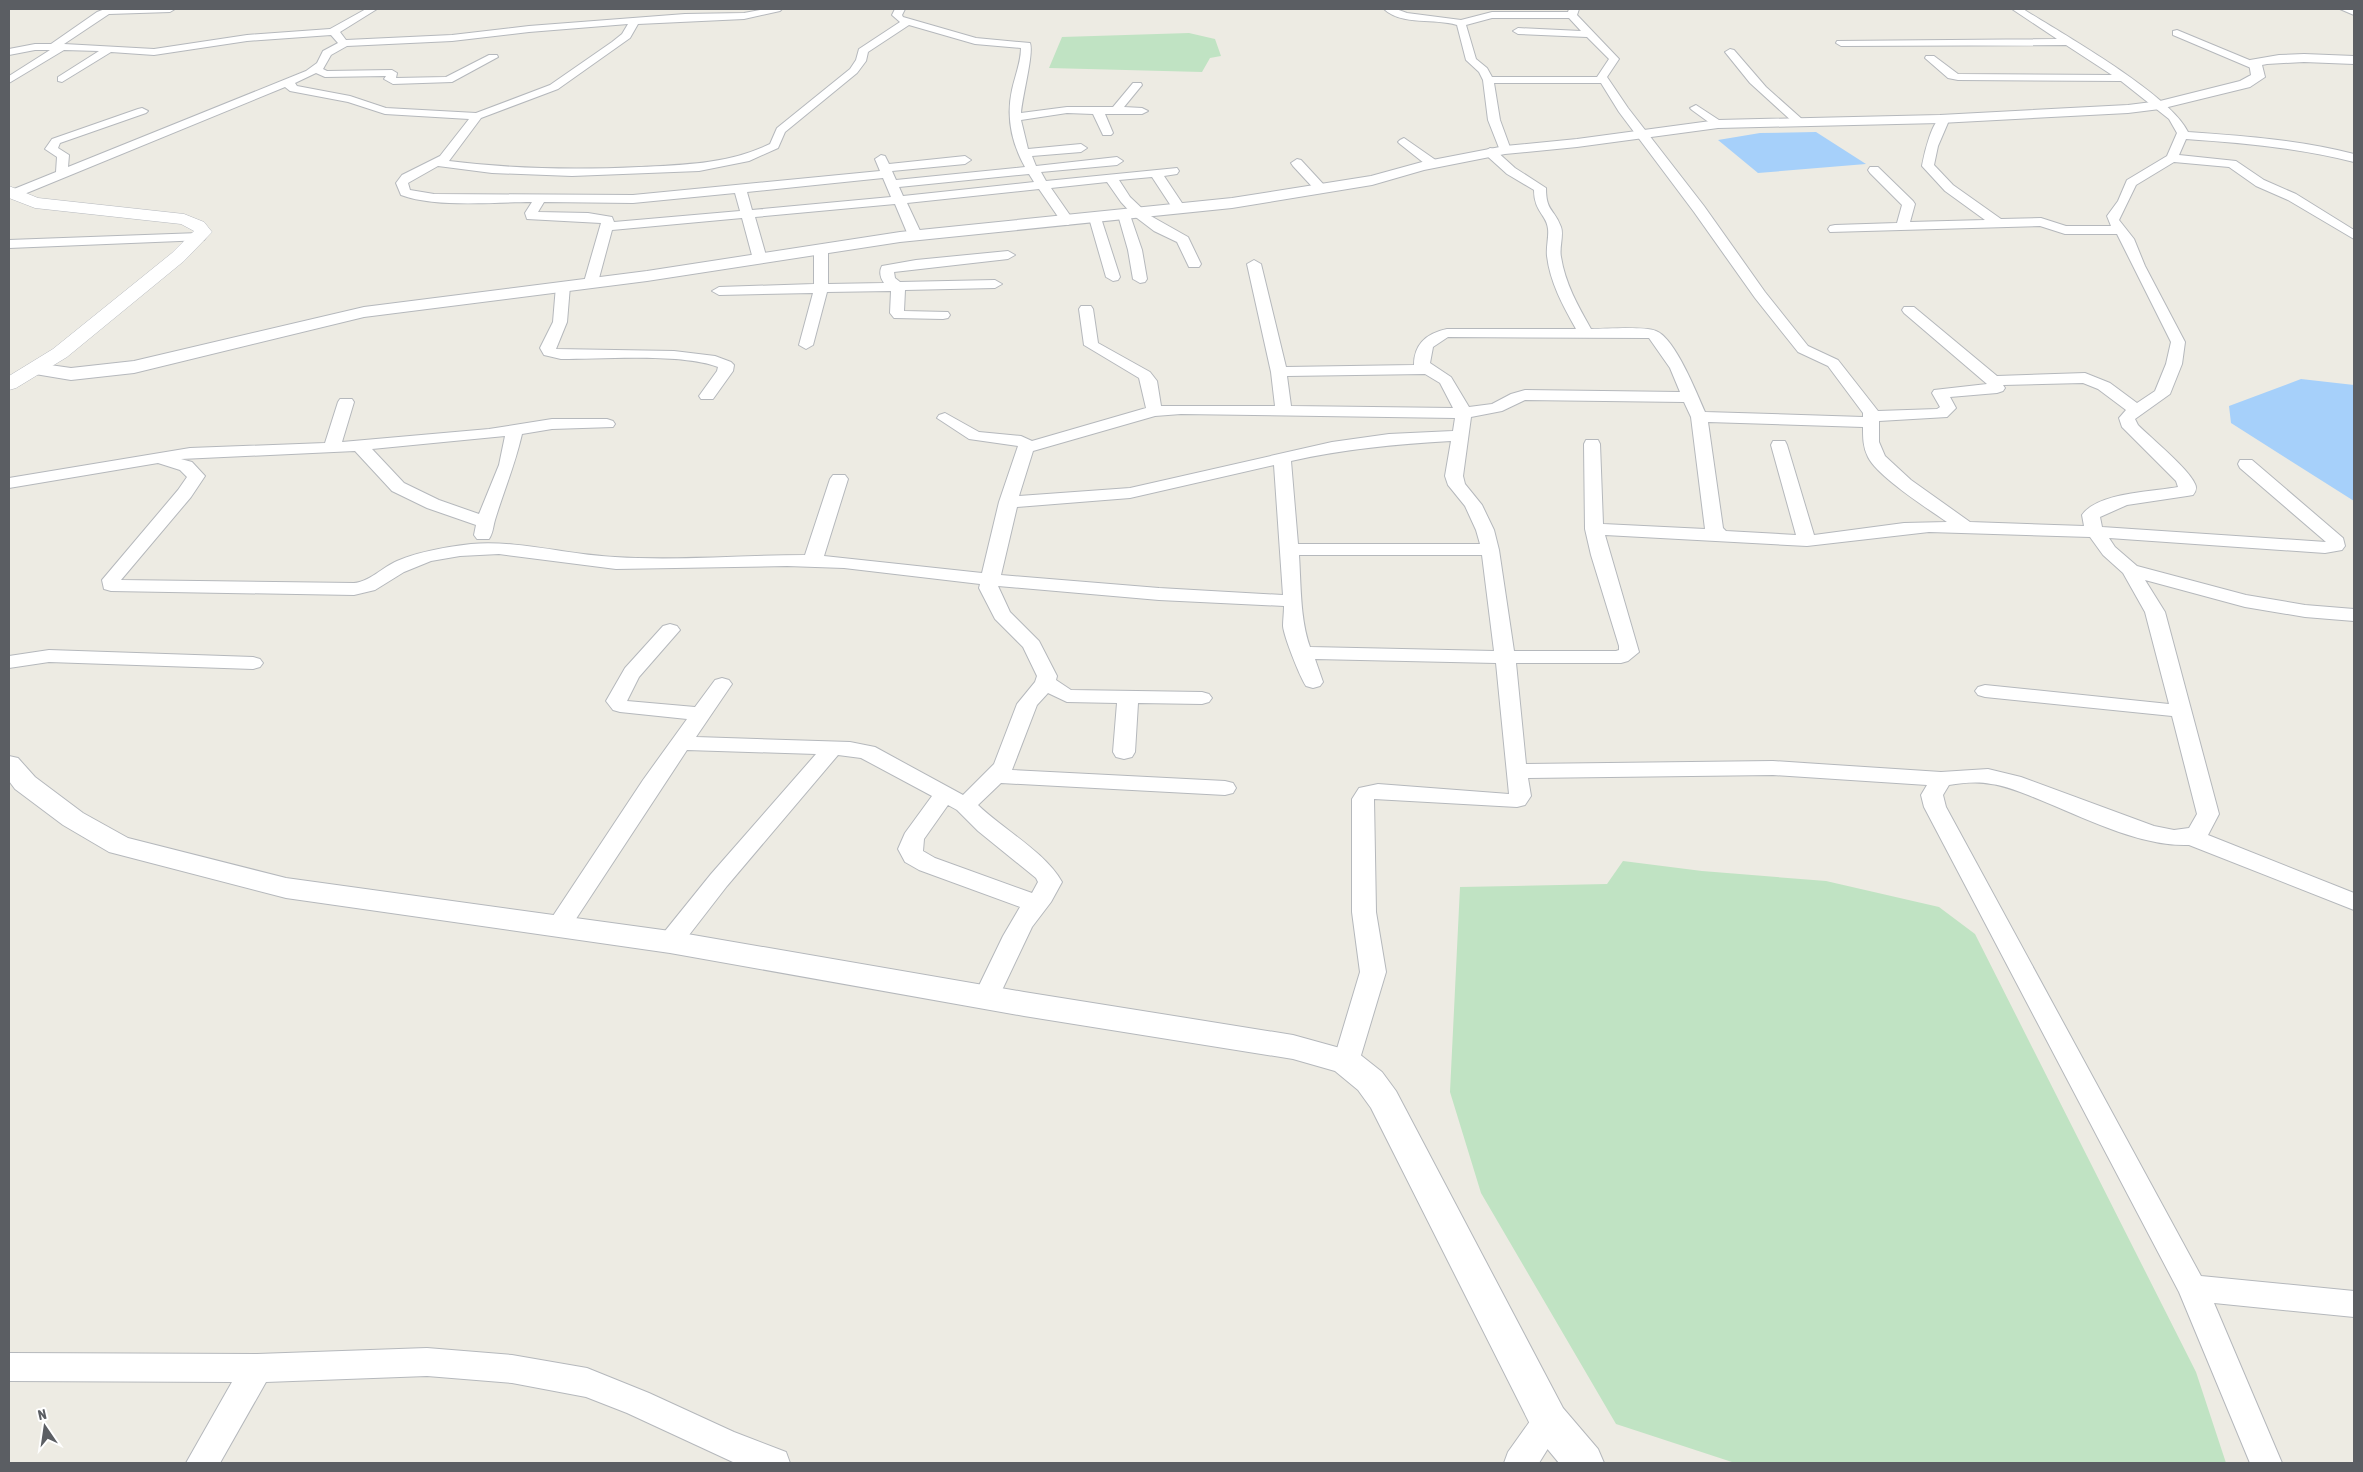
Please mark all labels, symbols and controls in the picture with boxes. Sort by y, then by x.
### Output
north arrow [20,1402,70,1452]
text: N [36,1406,48,1423]

